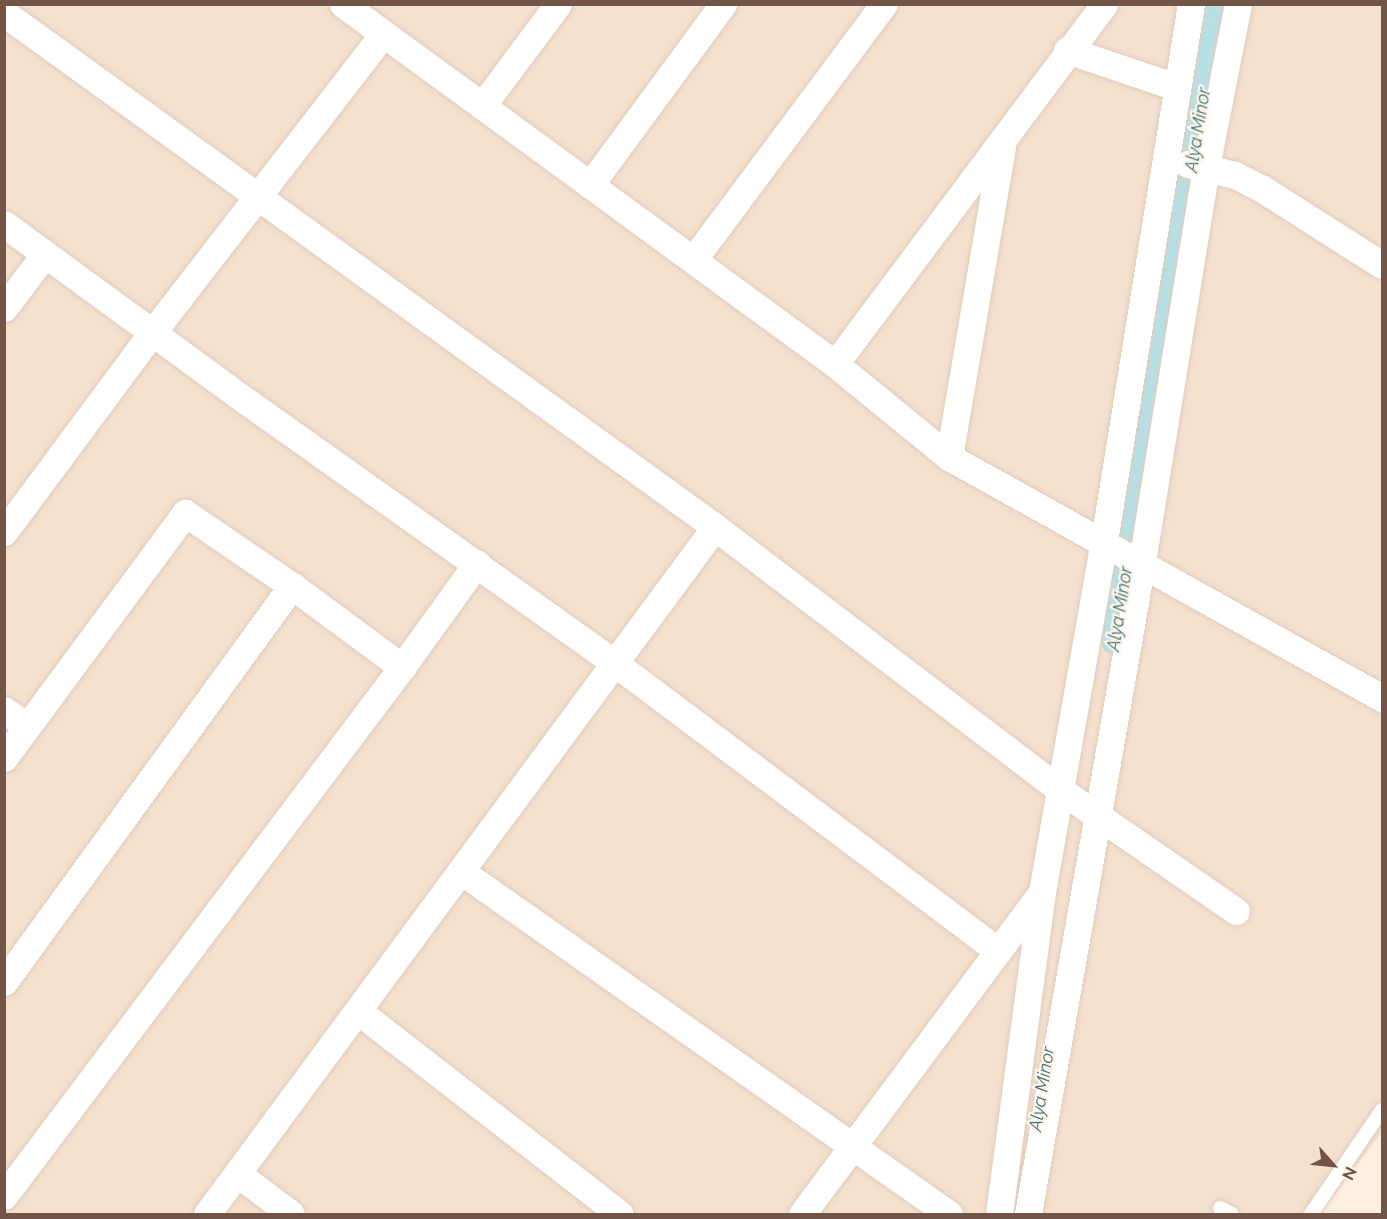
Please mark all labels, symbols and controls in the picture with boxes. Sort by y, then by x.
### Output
water label: Alya Minor [1181,86,1215,174]
water label: Alya Minor [1103,565,1137,653]
water label: Alya Minor [1025,1045,1059,1133]
north arrow [1303,1135,1363,1195]
text: N [1338,1164,1361,1183]

